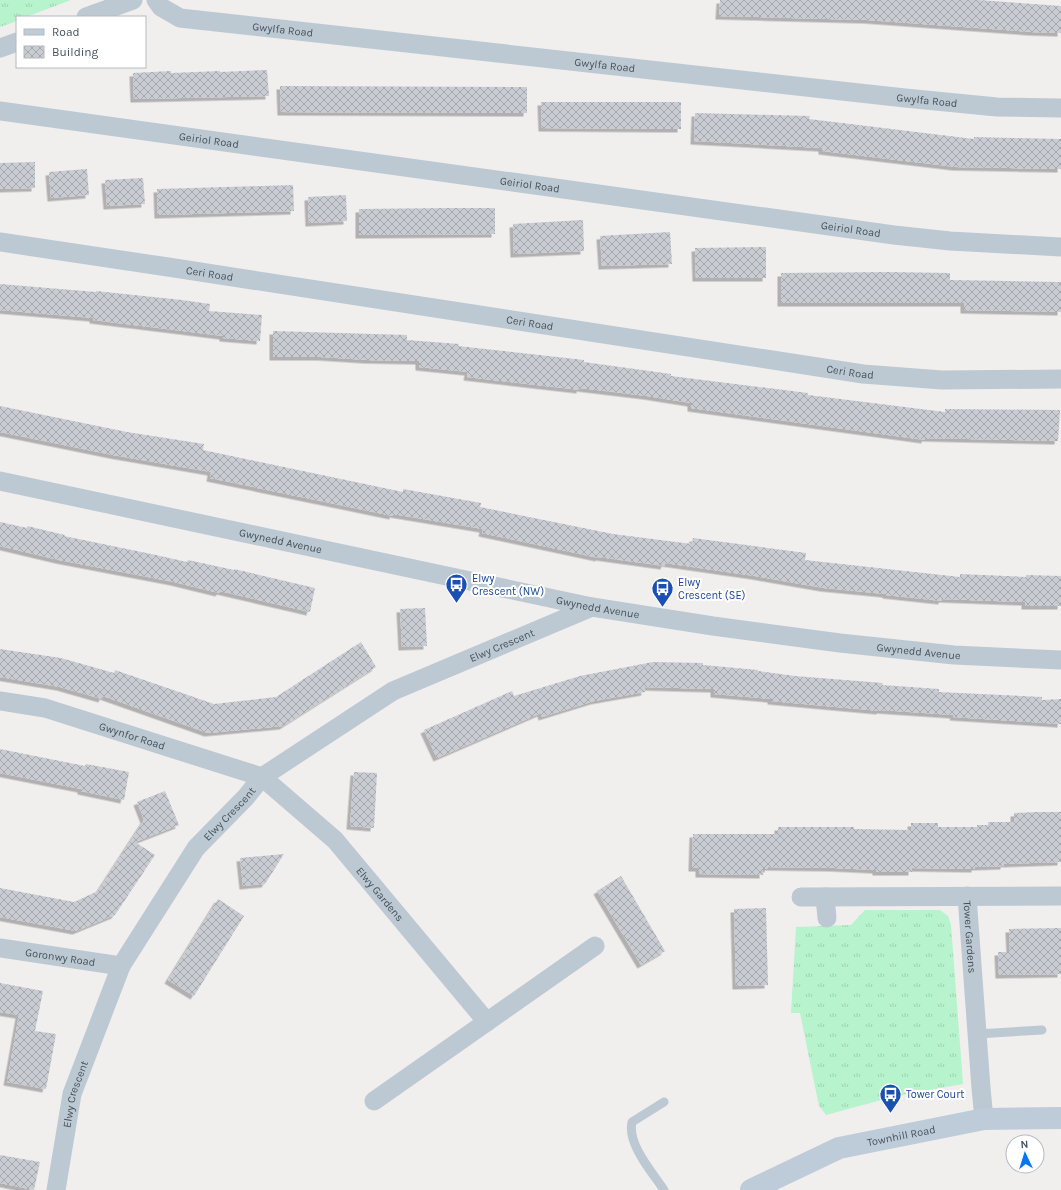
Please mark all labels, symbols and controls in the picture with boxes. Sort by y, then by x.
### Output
legend [16,16,146,68]
street label: Gwylfa Road [252,20,314,39]
text: Road [52,25,80,39]
text: Building [52,45,99,59]
street label: Gwylfa Road [574,55,636,75]
street label: Gwylfa Road [896,91,958,110]
street label: Geiriol Road [178,129,240,151]
street label: Geiriol Road [499,174,561,195]
street label: Geiriol Road [820,218,882,240]
street label: Ceri Road [185,263,234,283]
street label: Ceri Road [505,313,554,333]
street label: Ceri Road [826,362,874,381]
street label: Gwynedd Avenue [238,526,324,556]
bus stop icon: Elwy Crescent (NW) [444,571,470,604]
place label: Elwy Crescent (NW) [472,572,544,598]
bus stop icon: Elwy Crescent (SE) [650,575,676,608]
place label: Elwy Crescent (SE) [678,576,746,602]
street label: Gwynedd Avenue [555,593,641,621]
street label: Elwy Crescent [467,626,536,665]
street label: Gwynedd Avenue [876,640,961,662]
street label: Gwynfor Road [97,719,167,752]
street label: Elwy Crescent [201,784,258,843]
street label: Elwy Gardens [354,864,407,924]
street label: Tower Gardens [961,900,979,974]
street label: Goronwy Road [24,945,96,969]
street label: Elwy Crescent [60,1059,91,1129]
bus stop icon: Tower Court [878,1081,904,1114]
place label: Tower Court [906,1088,964,1101]
street label: Townhill Road [866,1122,937,1149]
north arrow [1005,1134,1045,1174]
text: N [1020,1138,1029,1151]

